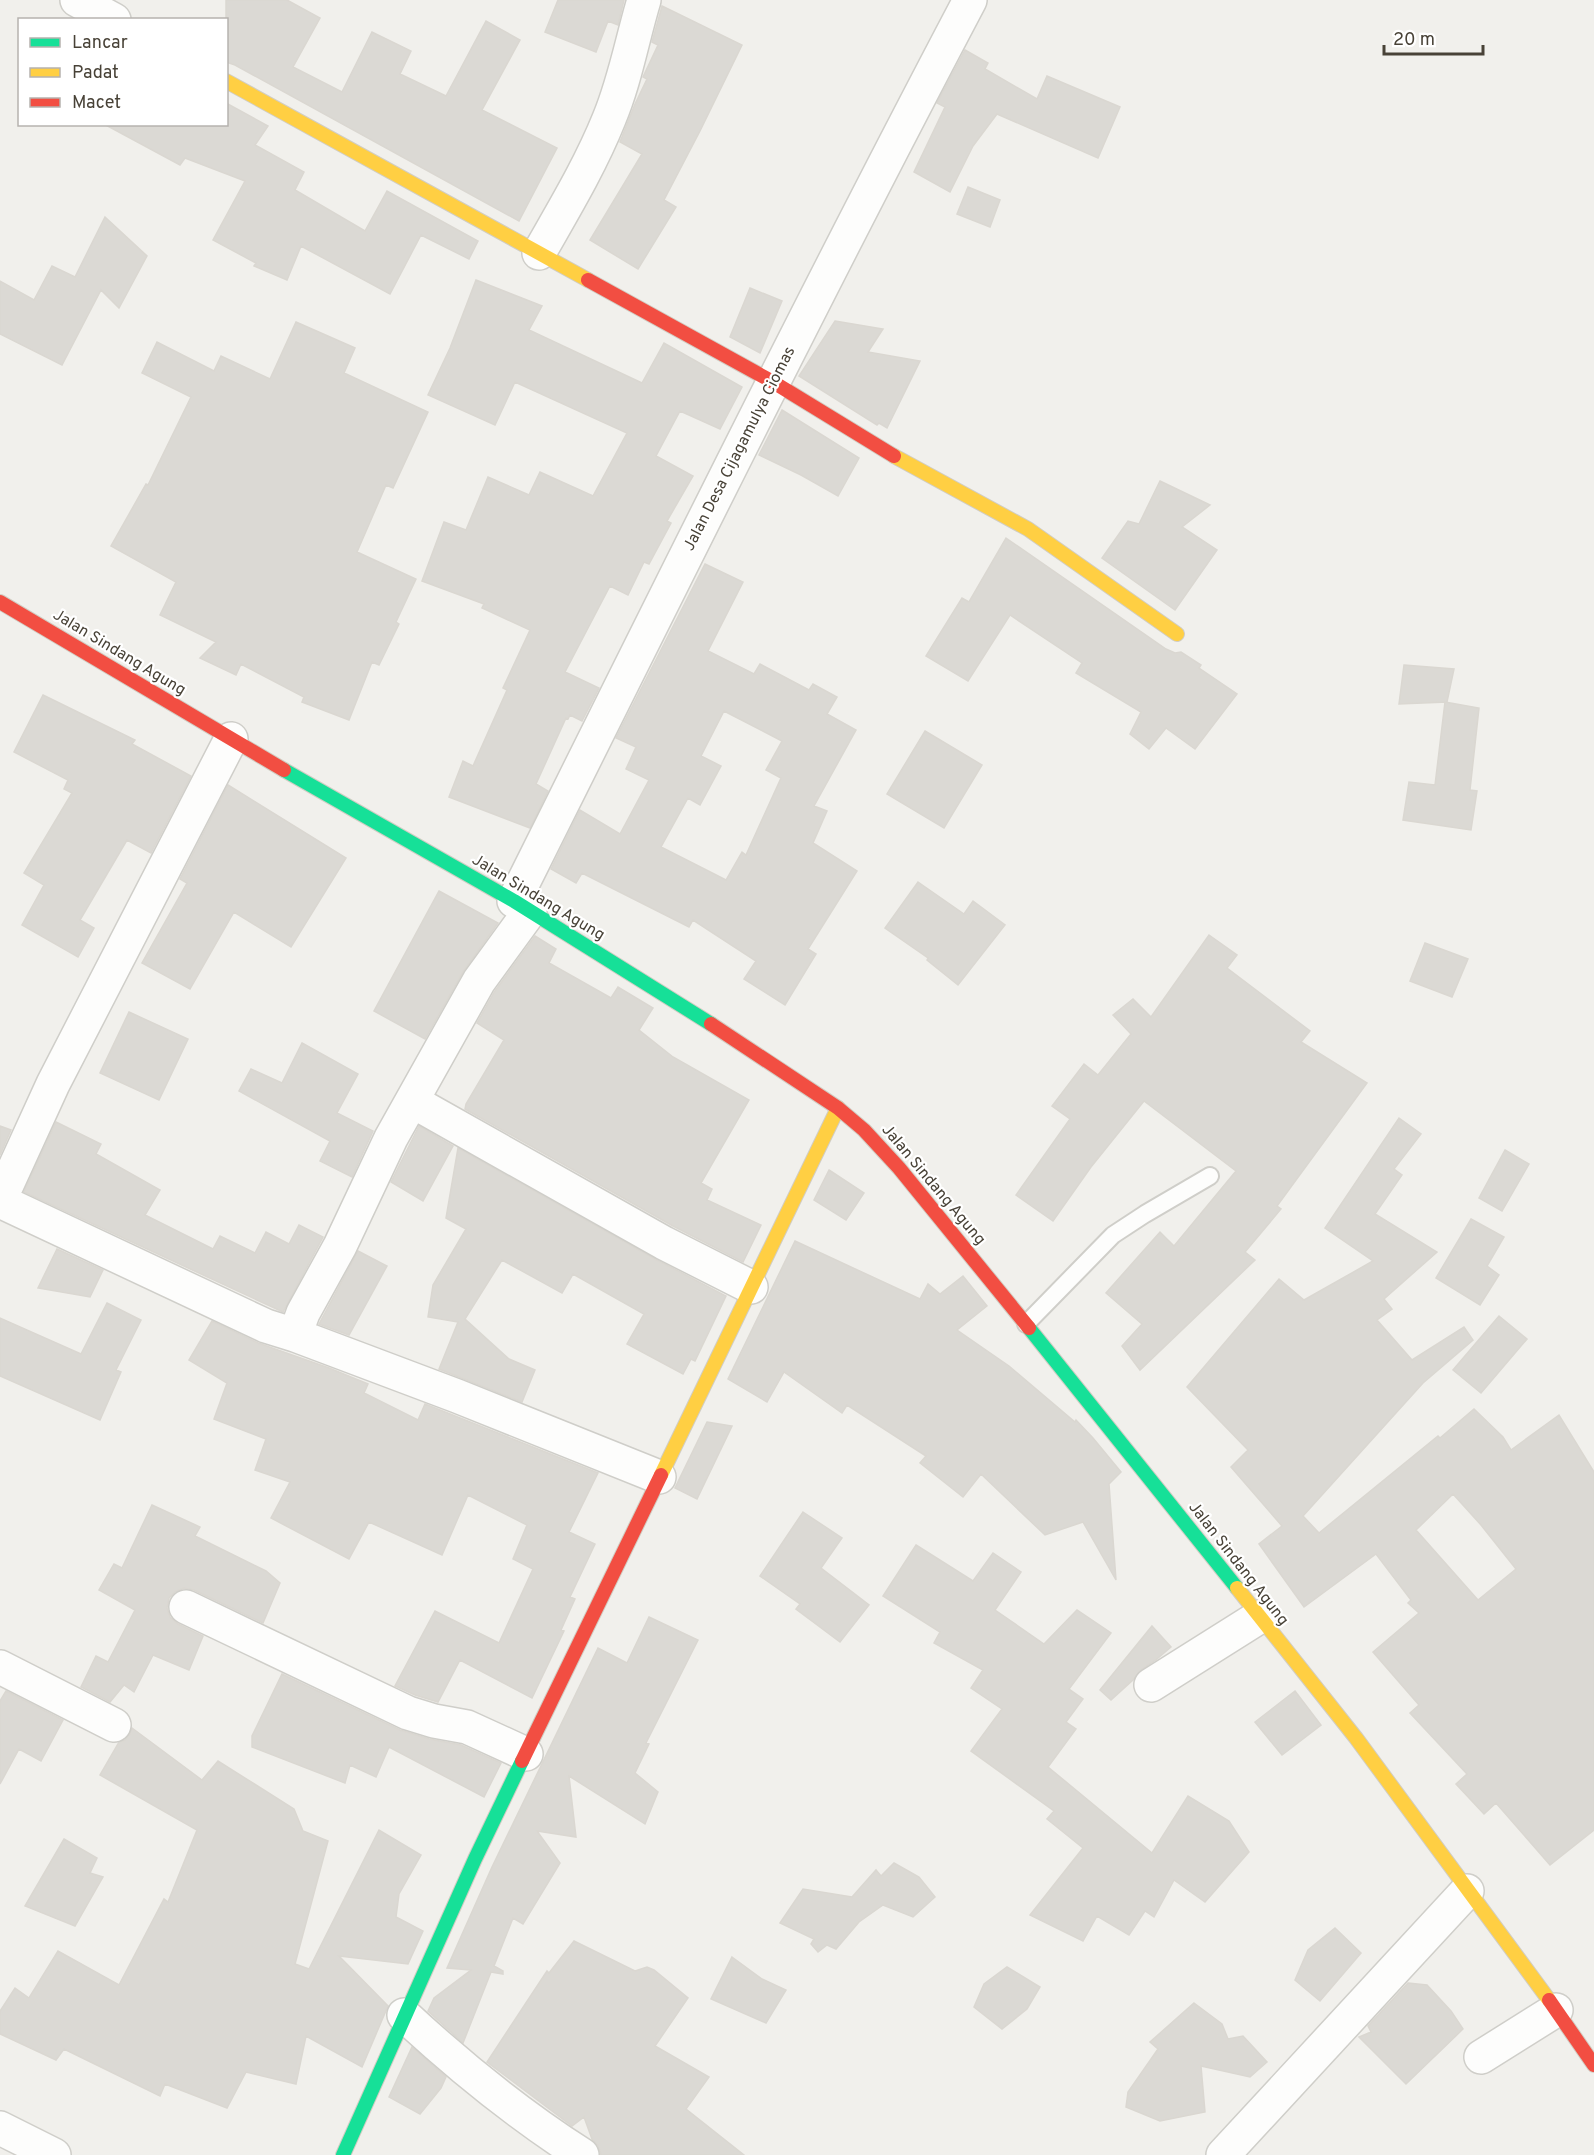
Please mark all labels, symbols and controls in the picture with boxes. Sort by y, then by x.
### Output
legend [18,18,228,126]
scale bar [1384,18,1483,56]
text: 20 m [1393,29,1435,52]
text: Lancar [72,32,128,55]
text: Padat [72,62,119,85]
text: Macet [72,92,121,115]
street label: Jalan Desa Cijagamulya Ciomas [680,343,800,555]
street label: Jalan Sindang Agung [49,605,189,701]
street label: Jalan Sindang Agung [468,850,608,946]
street label: Jalan Sindang Agung [877,1120,989,1250]
street label: Jalan Sindang Agung [1183,1498,1293,1630]

